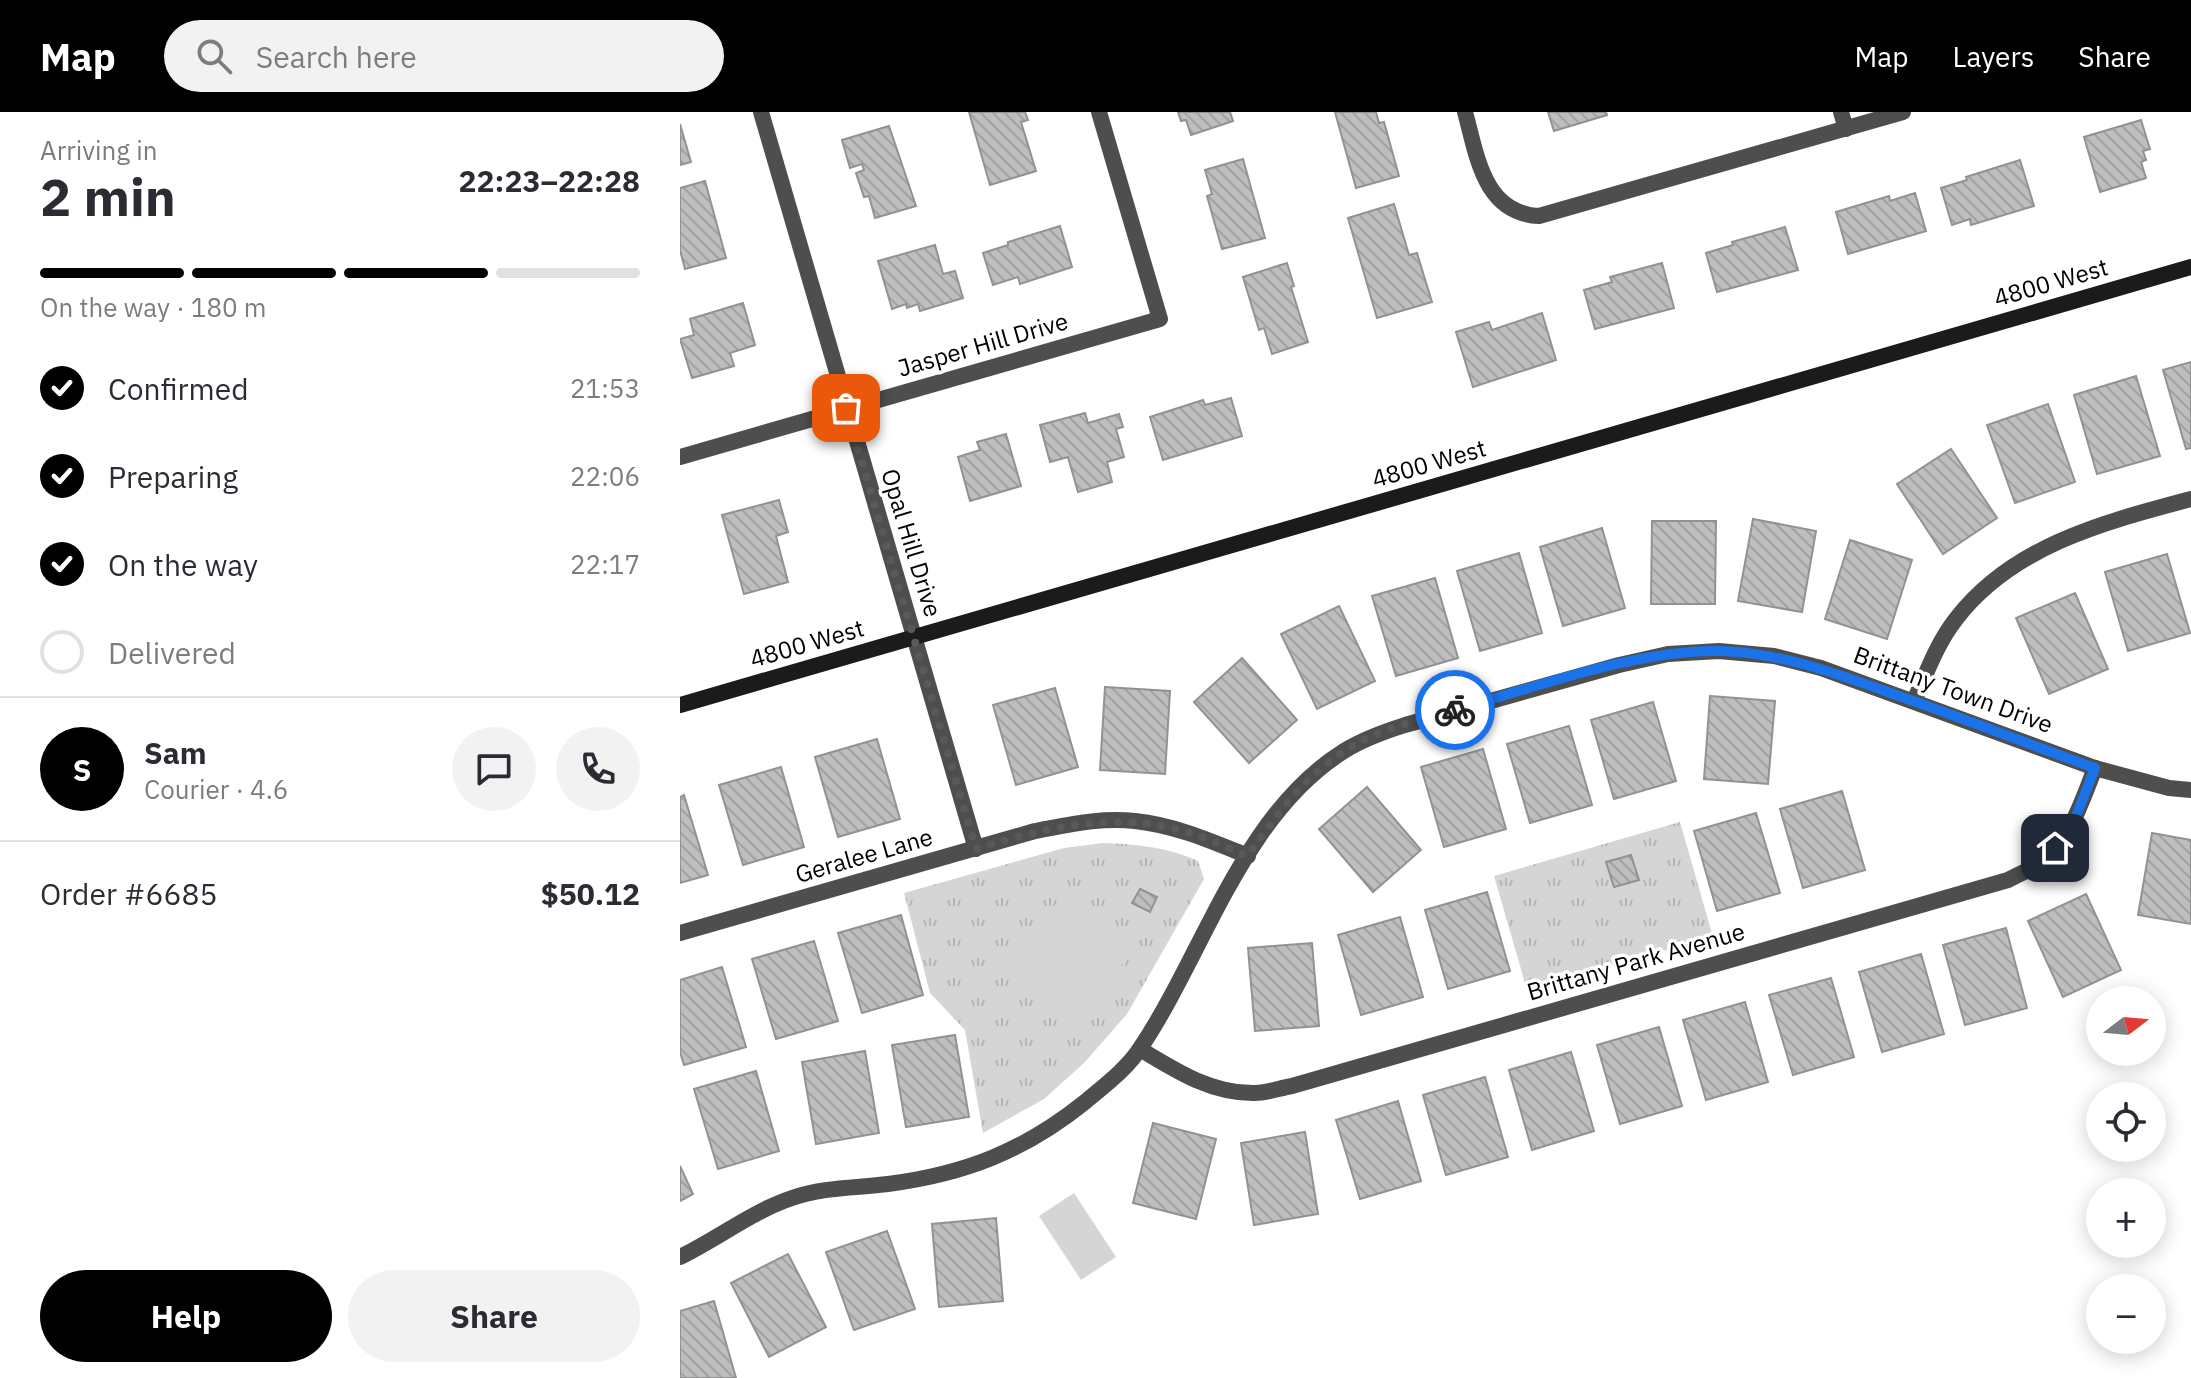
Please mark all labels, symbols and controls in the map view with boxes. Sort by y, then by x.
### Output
search box [164,20,724,92]
text: Map [40,32,116,81]
icon: search [192,34,236,78]
text: Search here [256,37,417,76]
text: Map [1854,38,1908,75]
text: Layers [1952,38,2034,75]
text: Share [2078,38,2151,75]
text: Arriving in [40,133,157,167]
text: 22:23–22:28 [459,161,640,200]
text: 2 min [40,163,176,230]
street label: 4800 West [1990,250,2112,314]
text: On the way · 180 m [40,290,266,324]
street label: Jasper Hill Drive [894,304,1072,384]
icon: check [40,366,84,410]
text: Confirmed [108,369,249,408]
text: 21:53 [570,371,640,405]
pin [812,374,880,442]
icon: bag [824,386,868,430]
street label: 4800 West [1368,431,1490,495]
icon: check [40,454,84,498]
text: Preparing [108,457,238,496]
text: 22:06 [570,459,640,493]
street label: Opal Hill Drive [874,465,950,621]
icon: check [40,542,84,586]
text: On the way [108,545,258,584]
text: 22:17 [570,547,640,581]
street label: 4800 West [746,611,868,675]
text: Delivered [108,633,236,672]
street label: Brittany Town Drive [1849,638,2057,740]
courier [1415,670,1495,750]
icon: bike [1433,688,1477,732]
button: chat [452,727,536,811]
button: phone [556,727,640,811]
text: Sam [144,733,207,772]
text: S [73,750,91,789]
text: Courier · 4.6 [144,772,288,806]
pin [2021,814,2089,882]
street label: Geralee Lane [791,820,936,890]
icon: home [2033,826,2077,870]
text: Order #6685 [40,874,217,913]
text: $50.12 [541,874,640,913]
street label: Brittany Park Avenue [1523,915,1748,1007]
north arrow [2086,986,2166,1066]
map controls [2086,986,2166,1354]
button: locate [2086,1082,2166,1162]
button: + [2086,1178,2166,1258]
button: Help [40,1270,332,1362]
button: Share [348,1270,640,1362]
button: − [2086,1274,2166,1354]

